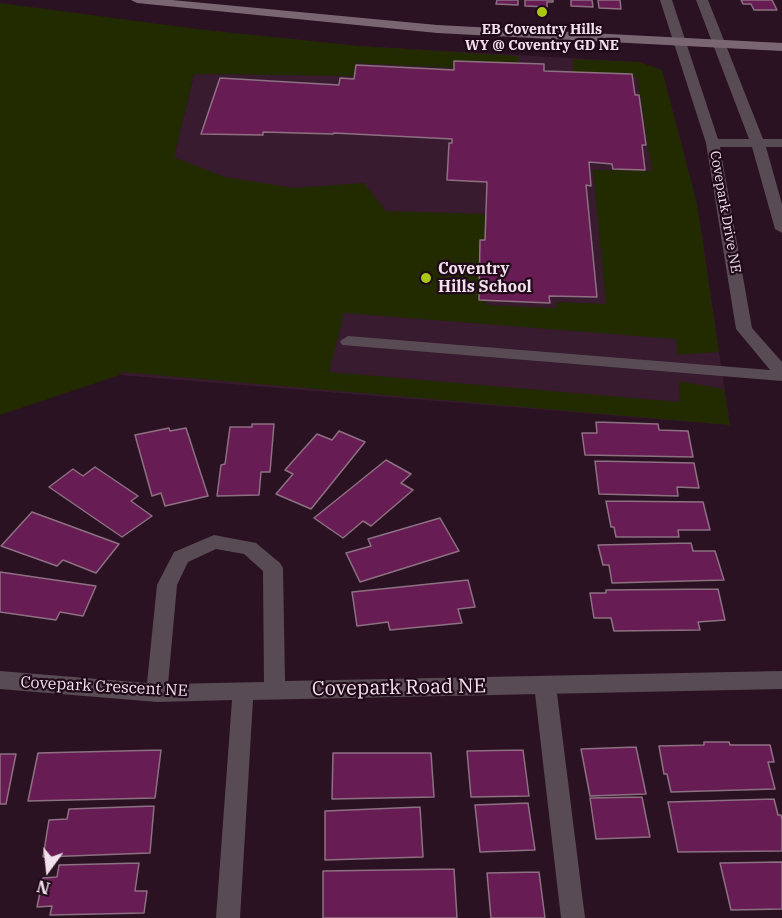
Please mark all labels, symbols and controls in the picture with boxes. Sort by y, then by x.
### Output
marker: EB Coventry Hills WY @ Coventry GD NE [535,5,549,19]
place label: EB Coventry Hills WY @ Coventry GD NE [465,22,619,54]
street label: Covepark Drive NE [706,149,744,275]
place label: Coventry Hills School [438,259,532,297]
marker: Coventry Hills School [419,271,433,285]
street label: Covepark Crescent NE [20,673,188,701]
street label: Covepark Road NE [312,674,486,702]
north arrow [18,840,78,900]
text: N [35,876,52,899]

